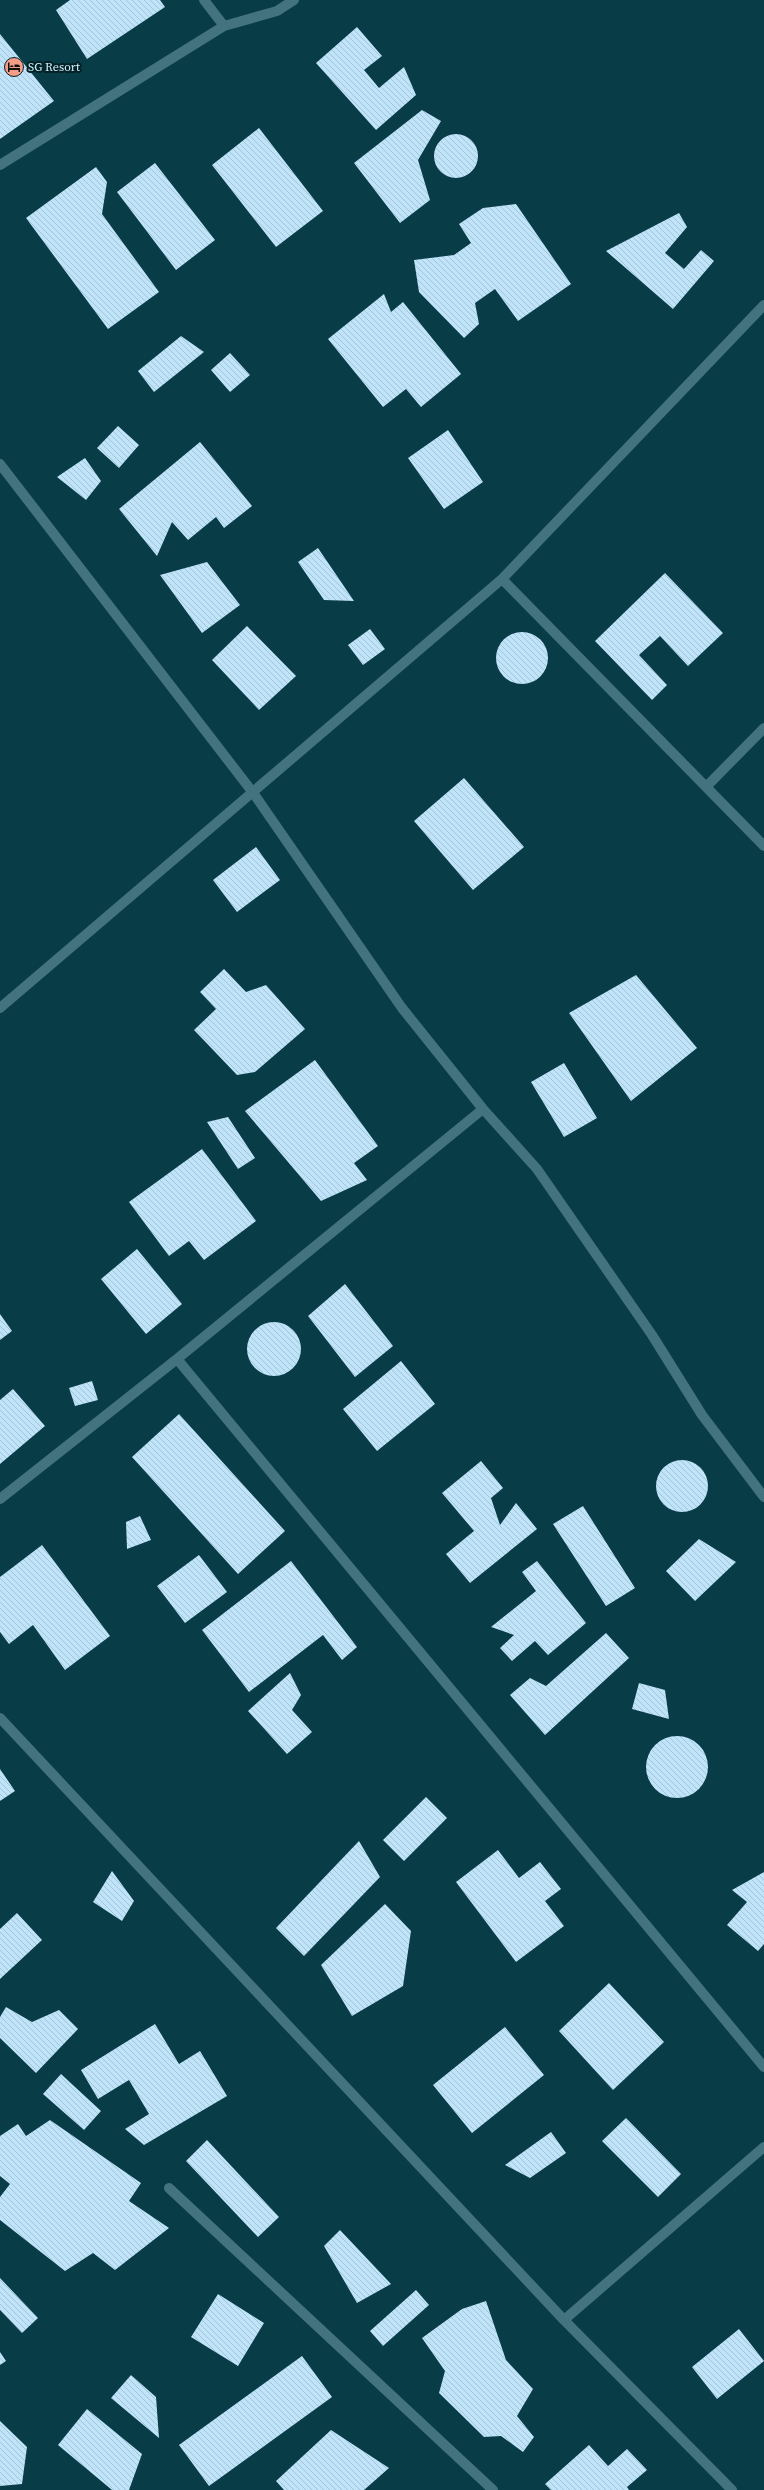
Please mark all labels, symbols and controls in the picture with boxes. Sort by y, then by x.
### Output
hotel icon: SG Resort [3,56,25,78]
place label: SG Resort [28,59,80,75]

